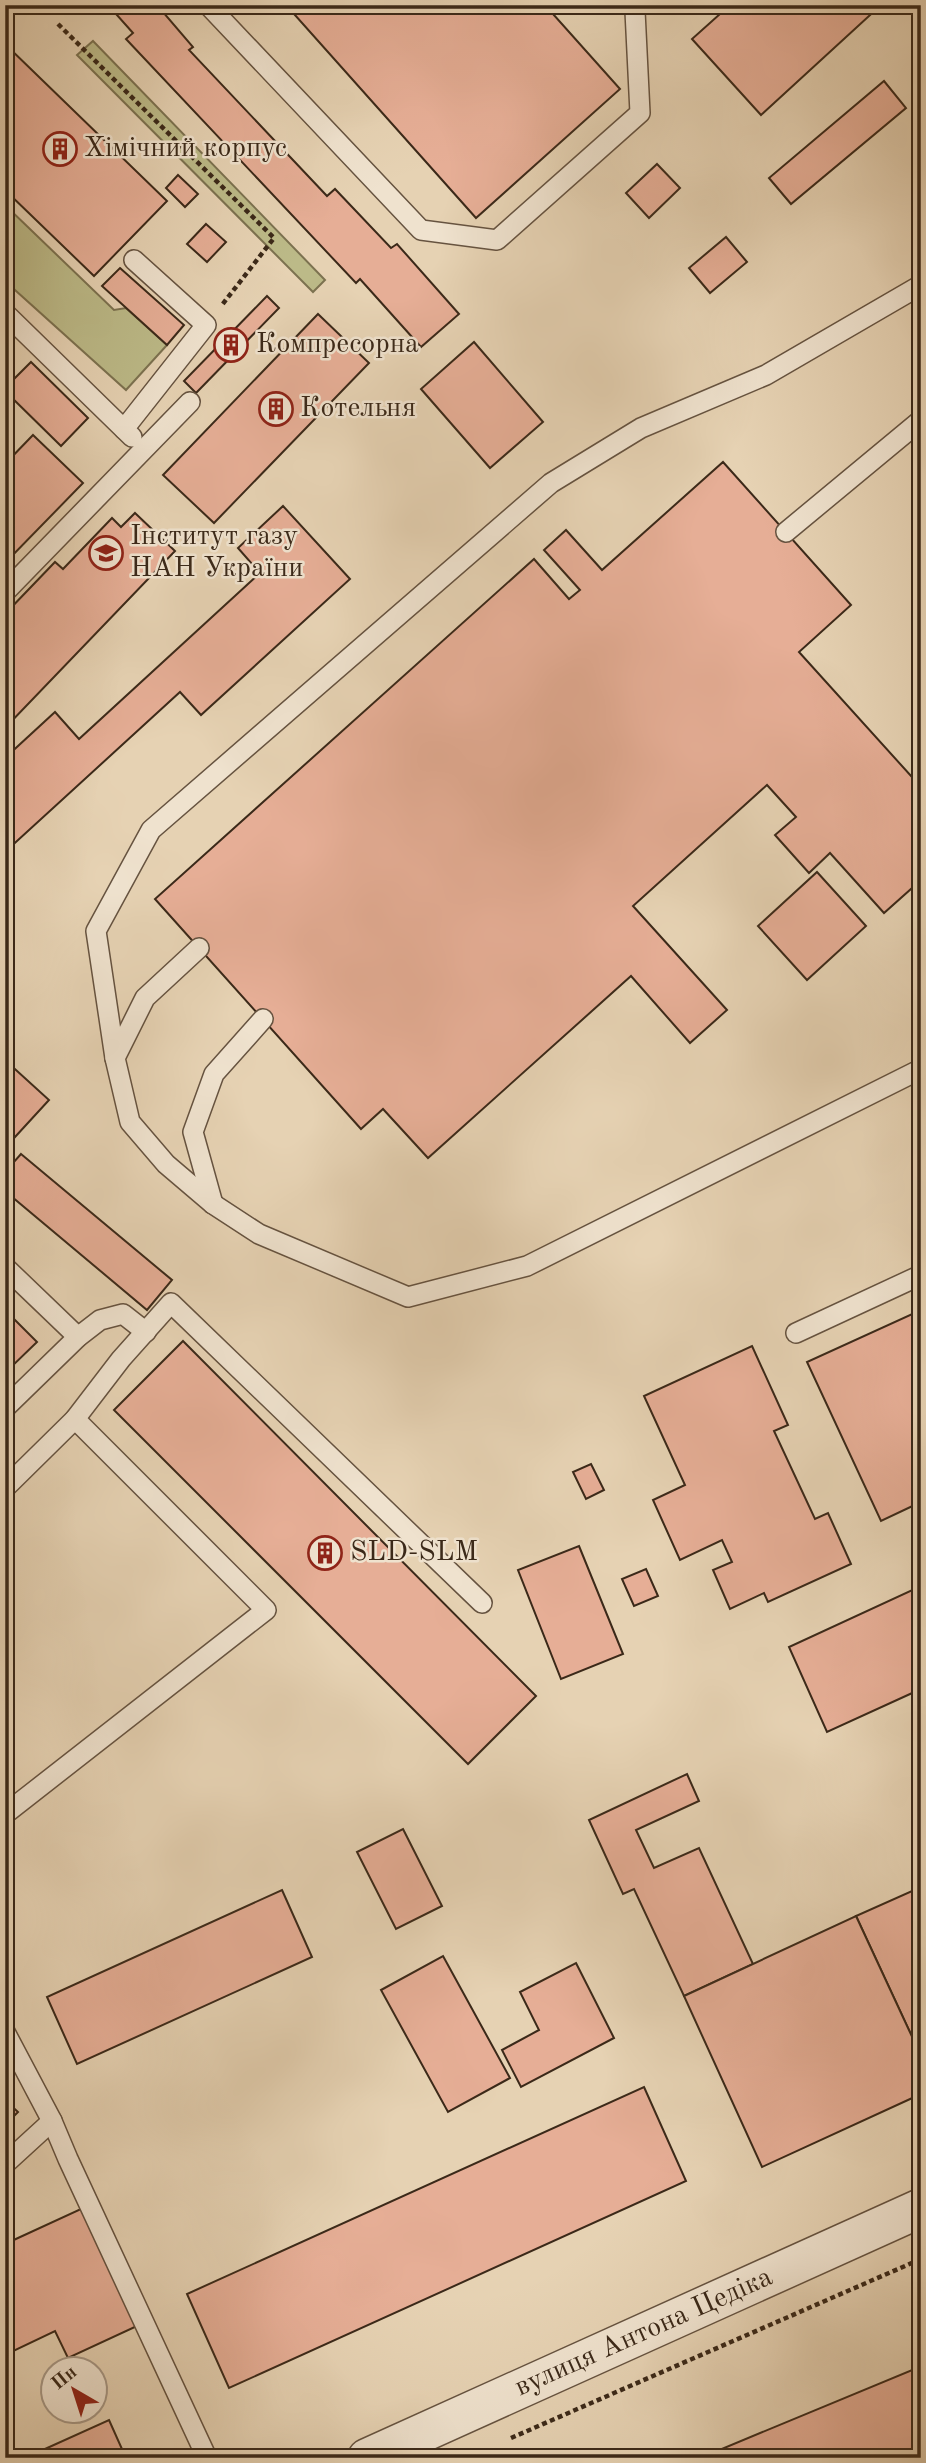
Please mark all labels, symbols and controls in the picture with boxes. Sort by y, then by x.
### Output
building icon: Хімічний корпус [41,130,79,168]
place label: Хімічний корпус [84,135,287,163]
building icon: Компресорна [212,326,250,364]
place label: Компресорна [256,331,419,359]
building icon: Котельня [257,390,295,428]
place label: Котельня [300,395,416,423]
place label: Інститут газу НАН України [130,523,303,583]
school or university icon: Інститут газу НАН України [87,534,125,572]
building icon: SLD-SLM [306,1534,344,1572]
place label: SLD-SLM [350,1539,478,1567]
street label: вулиця Антона Цедіка [511,2263,777,2403]
north arrow [38,2354,108,2424]
text: Пн [49,2363,81,2394]

